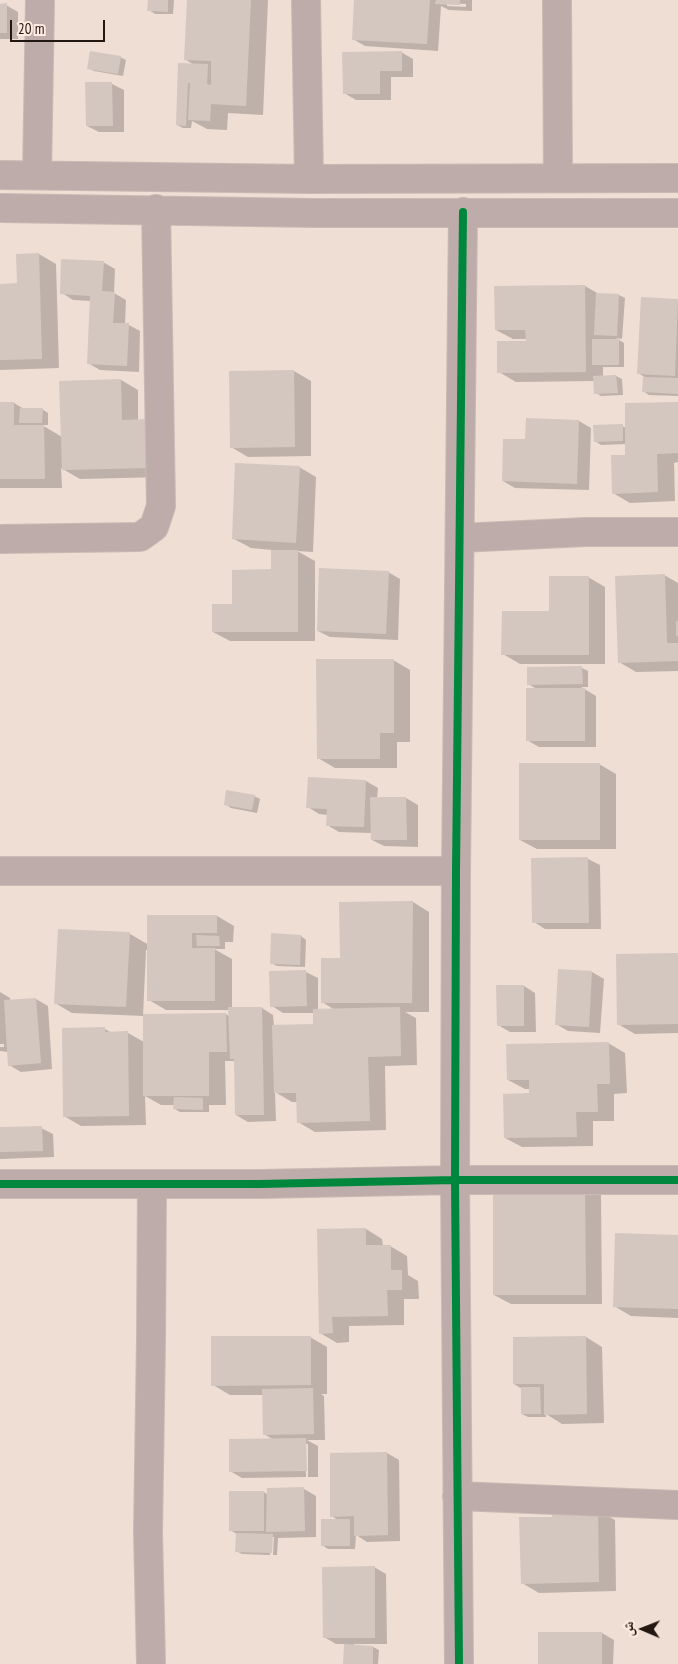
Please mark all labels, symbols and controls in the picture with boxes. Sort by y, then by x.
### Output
scale bar [12,10,108,42]
text: 20 m [18,19,44,38]
north arrow [618,1604,668,1654]
text: ش [619,1621,637,1636]

